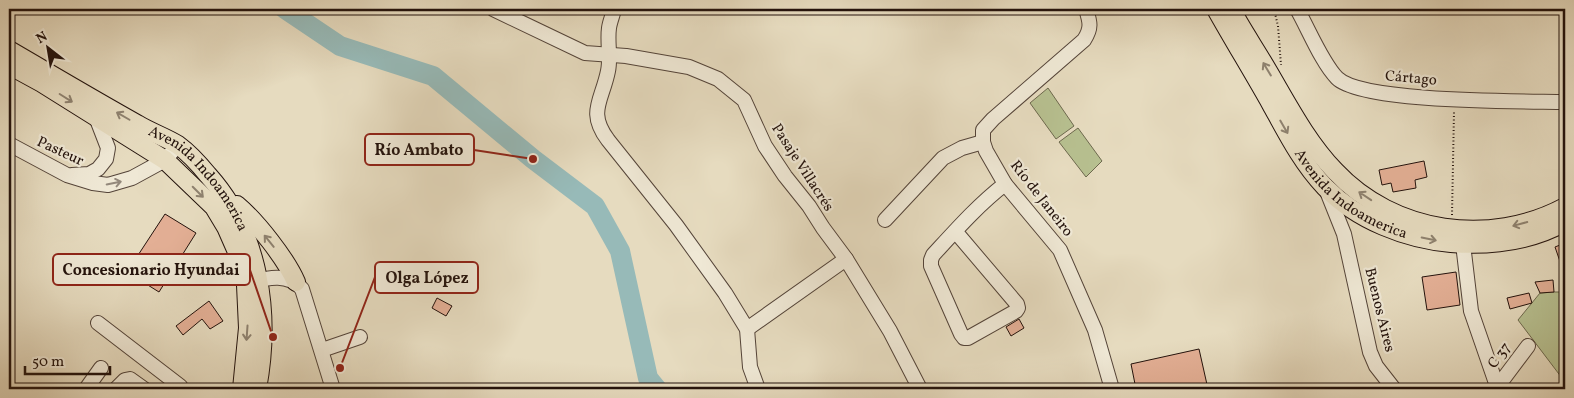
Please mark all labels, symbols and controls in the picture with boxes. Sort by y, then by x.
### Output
north arrow [22,22,72,72]
text: N [33,27,51,49]
one-way arrow [1261,62,1271,76]
street label: Cártago [1384,66,1438,92]
one-way arrow [59,93,73,103]
one-way arrow [116,110,130,120]
one-way arrow [1280,119,1289,134]
street label: Pasaje Villacrés [766,120,838,216]
street label: Avenida Indoamerica [145,121,253,235]
street label: Pasteur [33,132,87,172]
callout: Río Ambato [365,134,474,165]
text: Río Ambato [375,140,463,162]
street label: Avenida Indoamerica [1289,145,1410,244]
street label: Río de Janeiro [1005,156,1077,242]
one-way arrow [105,177,121,187]
one-way arrow [192,185,204,198]
one-way arrow [1358,191,1372,201]
one-way arrow [1512,220,1528,230]
one-way arrow [264,235,275,248]
one-way arrow [1420,235,1436,245]
callout: Concesionario Hyundai [53,254,250,285]
text: Concesionario Hyundai [62,260,240,282]
callout: Olga López [375,262,478,293]
street label: Buenos Aires [1358,266,1400,354]
text: Olga López [385,268,469,290]
one-way arrow [243,325,252,341]
street label: C 37 [1483,339,1517,373]
scale bar [25,343,110,375]
text: 50 m [32,352,64,373]

